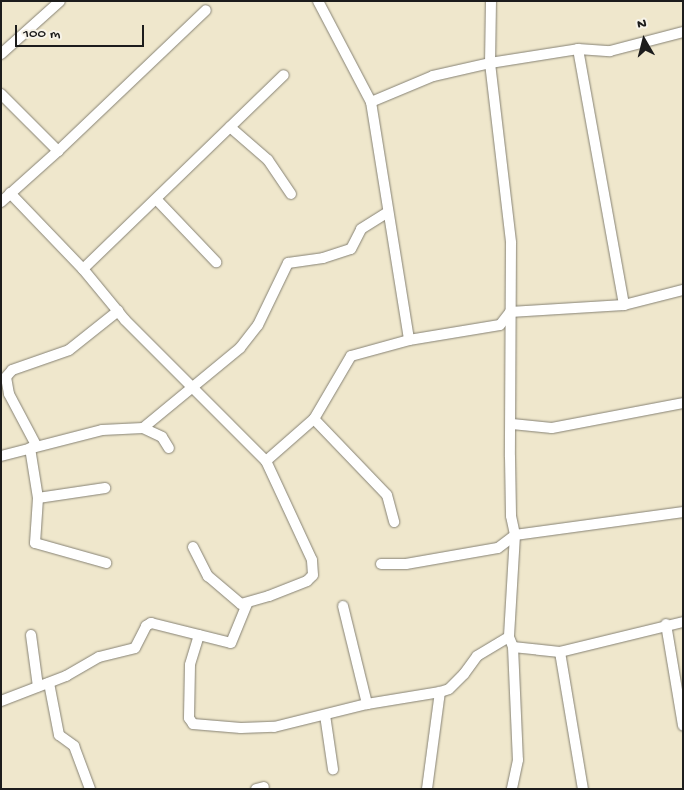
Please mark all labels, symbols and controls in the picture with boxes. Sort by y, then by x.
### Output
scale bar [18,15,146,47]
north arrow [619,15,669,65]
text: N [636,16,648,34]
text: 100 m [23,25,60,43]

